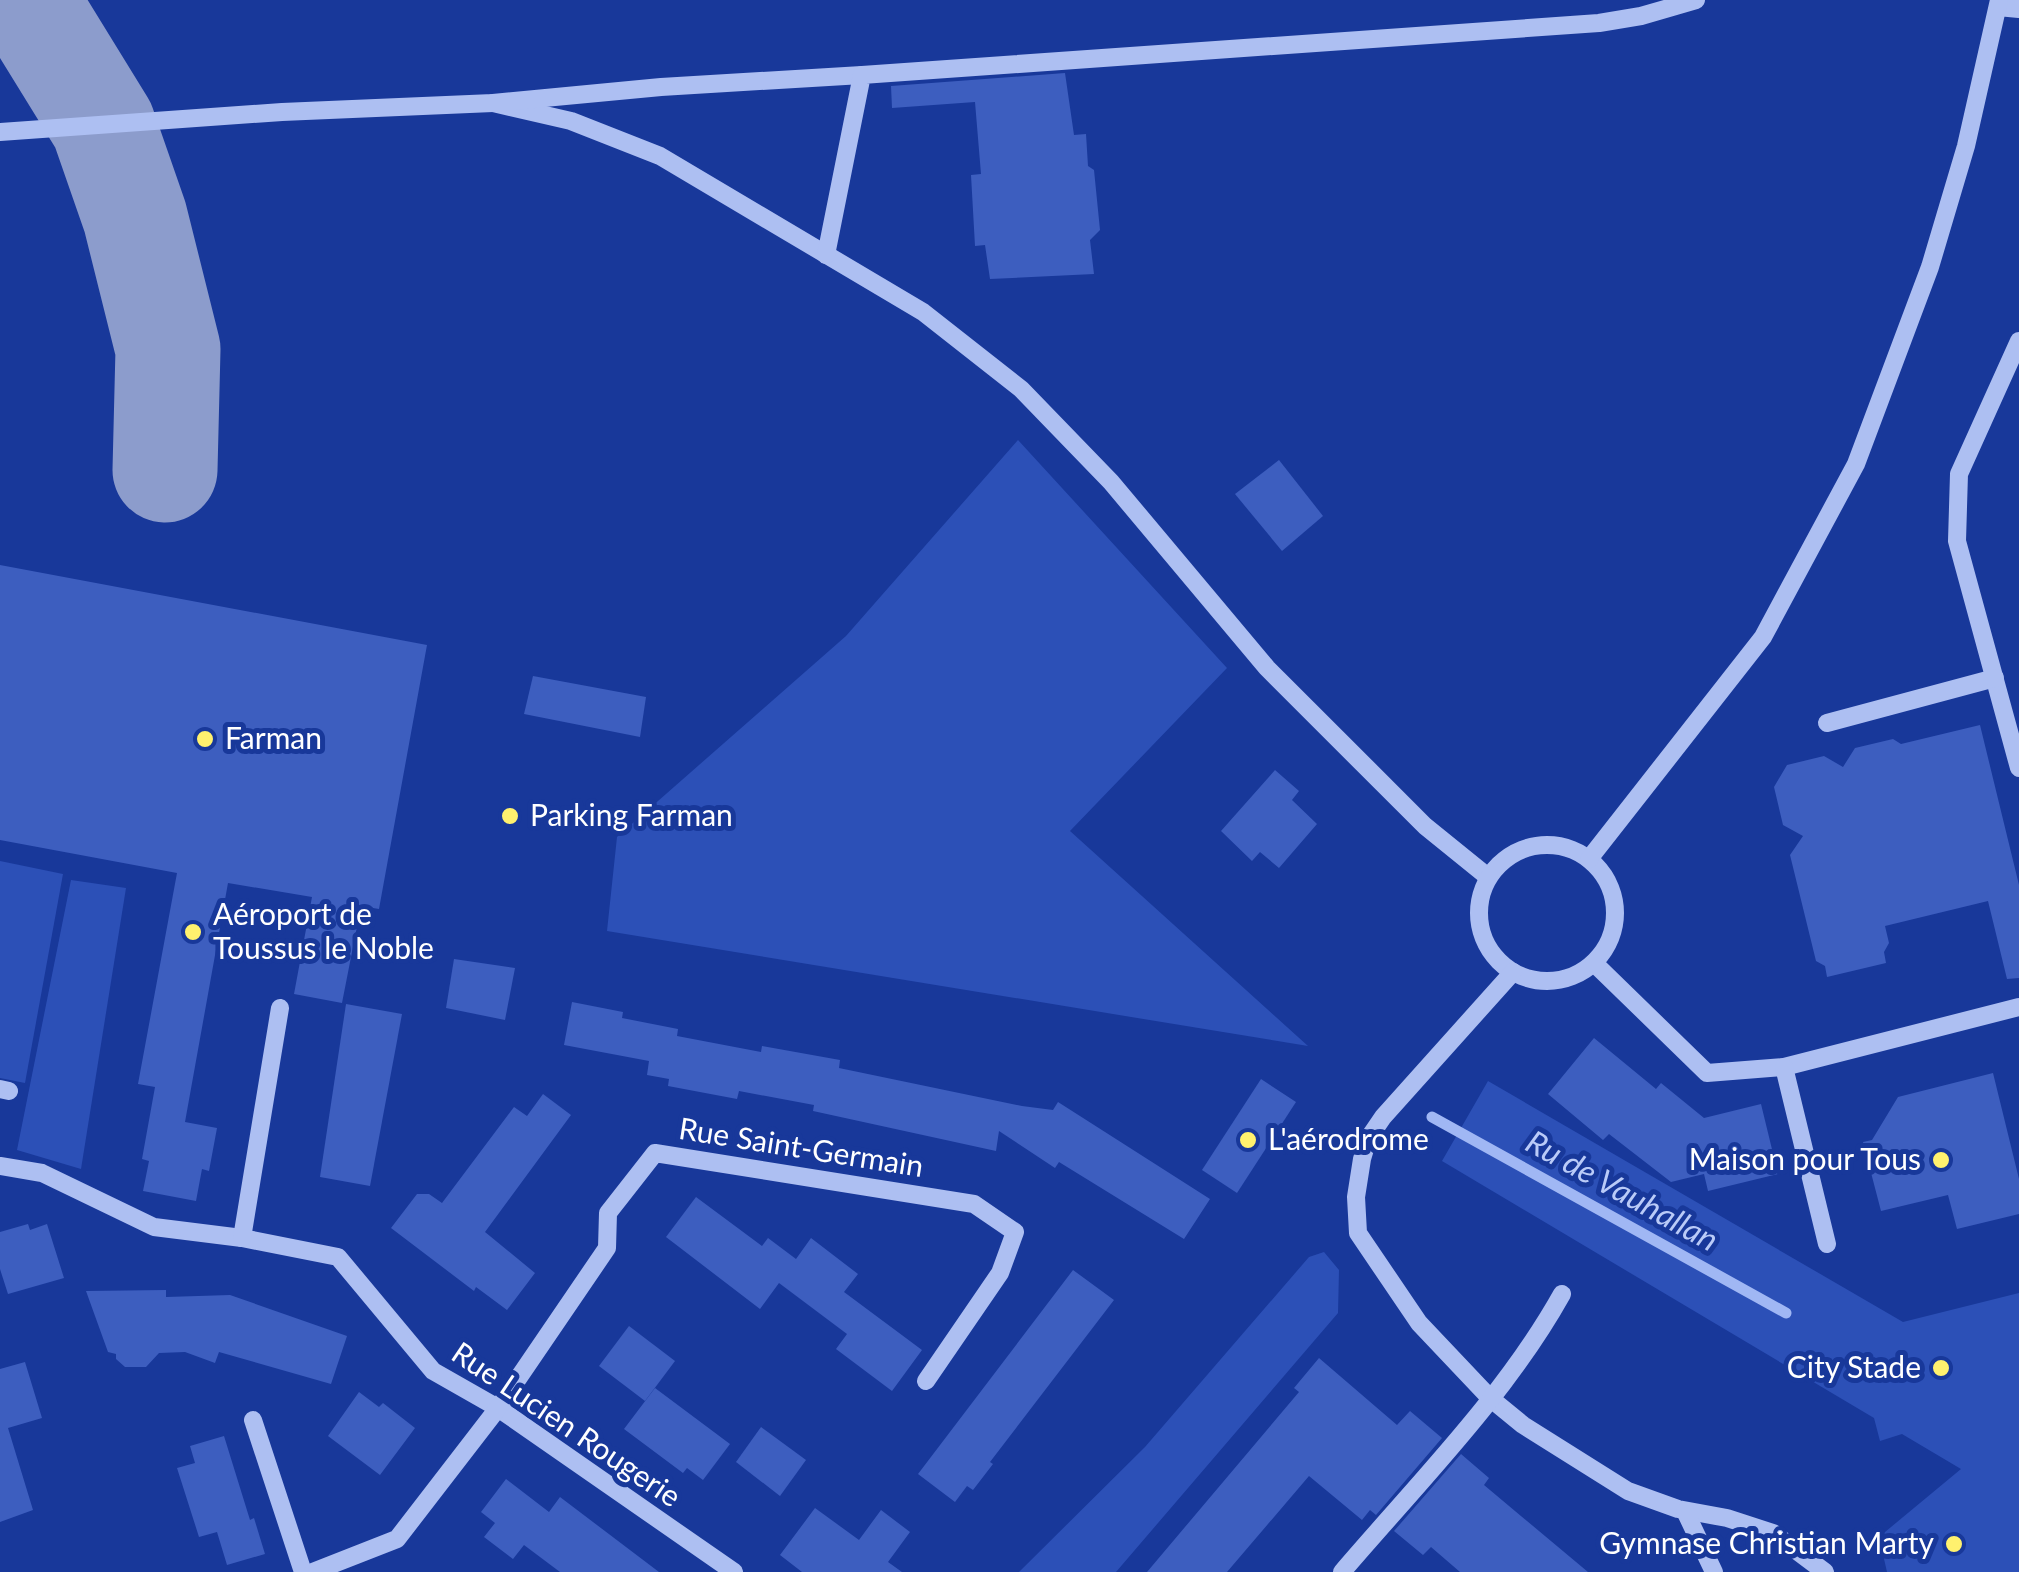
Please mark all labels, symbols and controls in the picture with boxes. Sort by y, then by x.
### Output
place label: Farman [225,719,322,755]
marker: Farman [194,728,216,750]
place label: Parking Farman [530,796,733,832]
marker: Parking Farman [499,805,521,827]
place label: Aéroport de Toussus le Noble [213,895,434,965]
marker: Aéroport de Toussus le Noble [182,921,204,943]
street label: Rue Saint-Germain [676,1109,926,1183]
place label: L'aérodrome [1268,1120,1429,1156]
water label: Ru de Vauhallan [1520,1121,1725,1258]
marker: L'aérodrome [1237,1129,1259,1151]
place label: Maison pour Tous [1689,1140,1921,1176]
marker: Maison pour Tous [1930,1149,1952,1171]
street label: Rue Lucien Rougerie [446,1333,688,1513]
place label: City Stade [1787,1348,1921,1384]
marker: City Stade [1930,1357,1952,1379]
place label: Gymnase Christian Marty [1599,1524,1935,1560]
marker: Gymnase Christian Marty [1943,1533,1965,1555]

